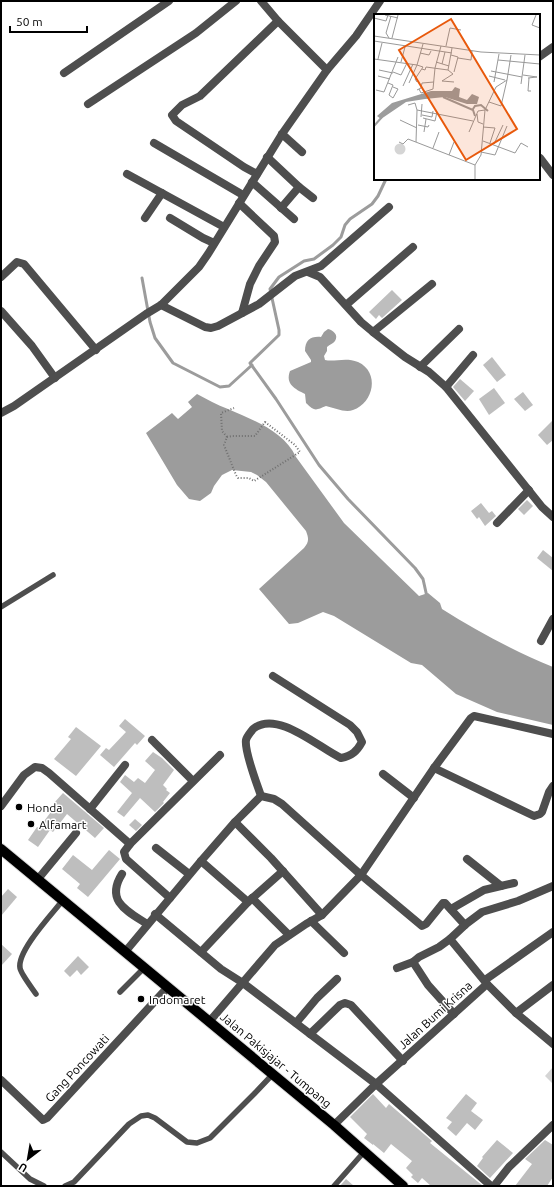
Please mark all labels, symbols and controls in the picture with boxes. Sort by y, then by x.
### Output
scale bar [10,8,87,34]
inset map [374,14,540,180]
text: 50 m [16,15,43,28]
place label: Honda [27,801,62,814]
marker: Honda [14,802,24,812]
place label: Alfamart [39,818,87,831]
marker: Alfamart [26,819,36,829]
street label: Jalan Bumi Krisna [396,979,474,1051]
place label: Indomaret [149,993,206,1006]
marker: Indomaret [136,994,146,1004]
street label: Jalan Pakisjajar - Tumpang [218,1010,334,1110]
street label: Gang Poncowati [43,1032,112,1104]
north arrow [8,1139,48,1179]
text: U [16,1160,29,1175]

